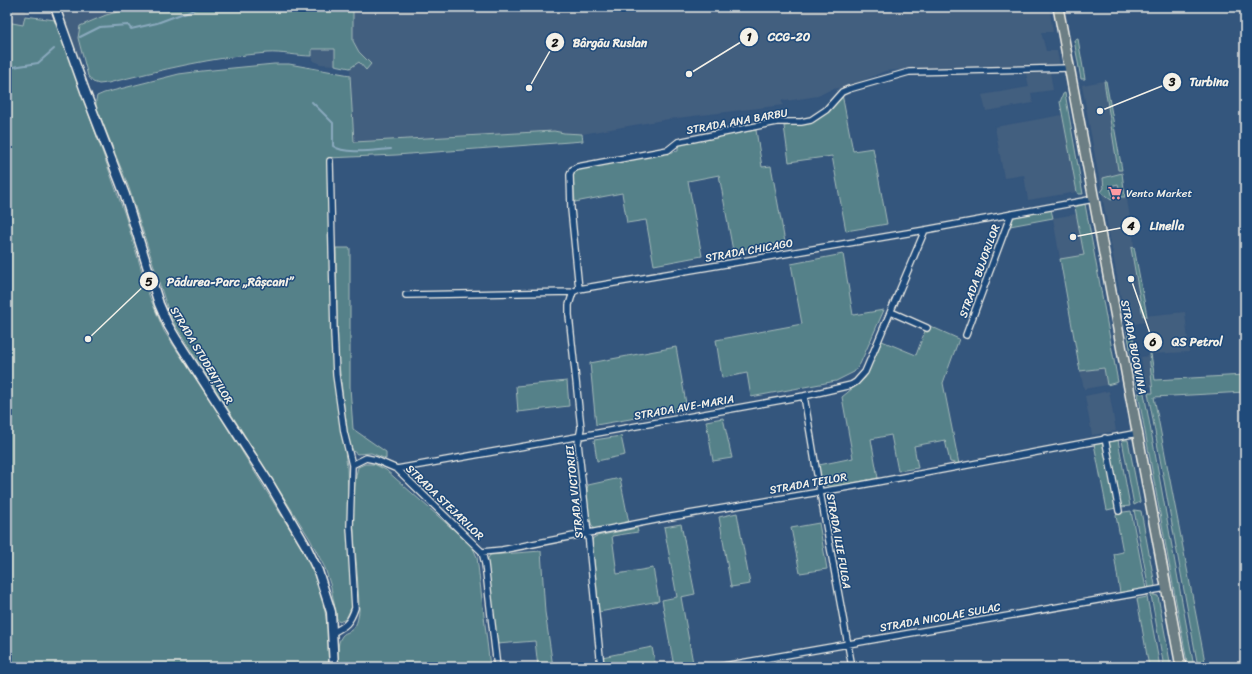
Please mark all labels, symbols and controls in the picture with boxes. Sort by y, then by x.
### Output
callout: CCG-20 [739,25,818,49]
text: 1 [746,26,752,48]
text: CCG-20 [767,26,811,48]
callout: Bârgău Ruslan [545,30,656,54]
text: 2 [551,32,559,54]
text: Bârgău Ruslan [573,32,648,54]
callout: Turbina [1162,70,1237,94]
text: 3 [1168,71,1176,93]
text: Turbina [1189,71,1230,93]
street label: STRADA ANA BARBU [685,103,789,140]
place label: Vento Market [1126,184,1192,203]
supermarket icon: Vento Market [1107,185,1123,201]
callout: Linella [1121,214,1192,238]
text: 4 [1126,215,1135,237]
text: Linella [1150,215,1185,237]
street label: STRADA BUJORILOR [954,221,1005,321]
street label: STRADA CHICAGO [704,233,795,268]
callout: Pădurea-Parc „Râșcani” [139,269,301,293]
text: 5 [145,271,153,293]
text: Pădurea-Parc „Râșcani” [167,271,295,293]
street label: STRADA BUCOVINA [1115,298,1152,396]
street label: STRADA STUDENȚILOR [165,303,239,408]
callout: QS Petrol [1143,330,1230,354]
text: 6 [1149,331,1157,353]
text: QS Petrol [1170,331,1223,353]
street label: STRADA AVE-MARIA [633,389,736,426]
street label: STRADA VICTORIEI [560,444,589,539]
street label: STRADA STEJARILOR [401,460,488,545]
street label: STRADA TEILOR [768,467,849,500]
street label: STRADA ILIE FULGA [821,492,856,591]
street label: STRADA NICOLAE SULAC [878,597,1002,637]

